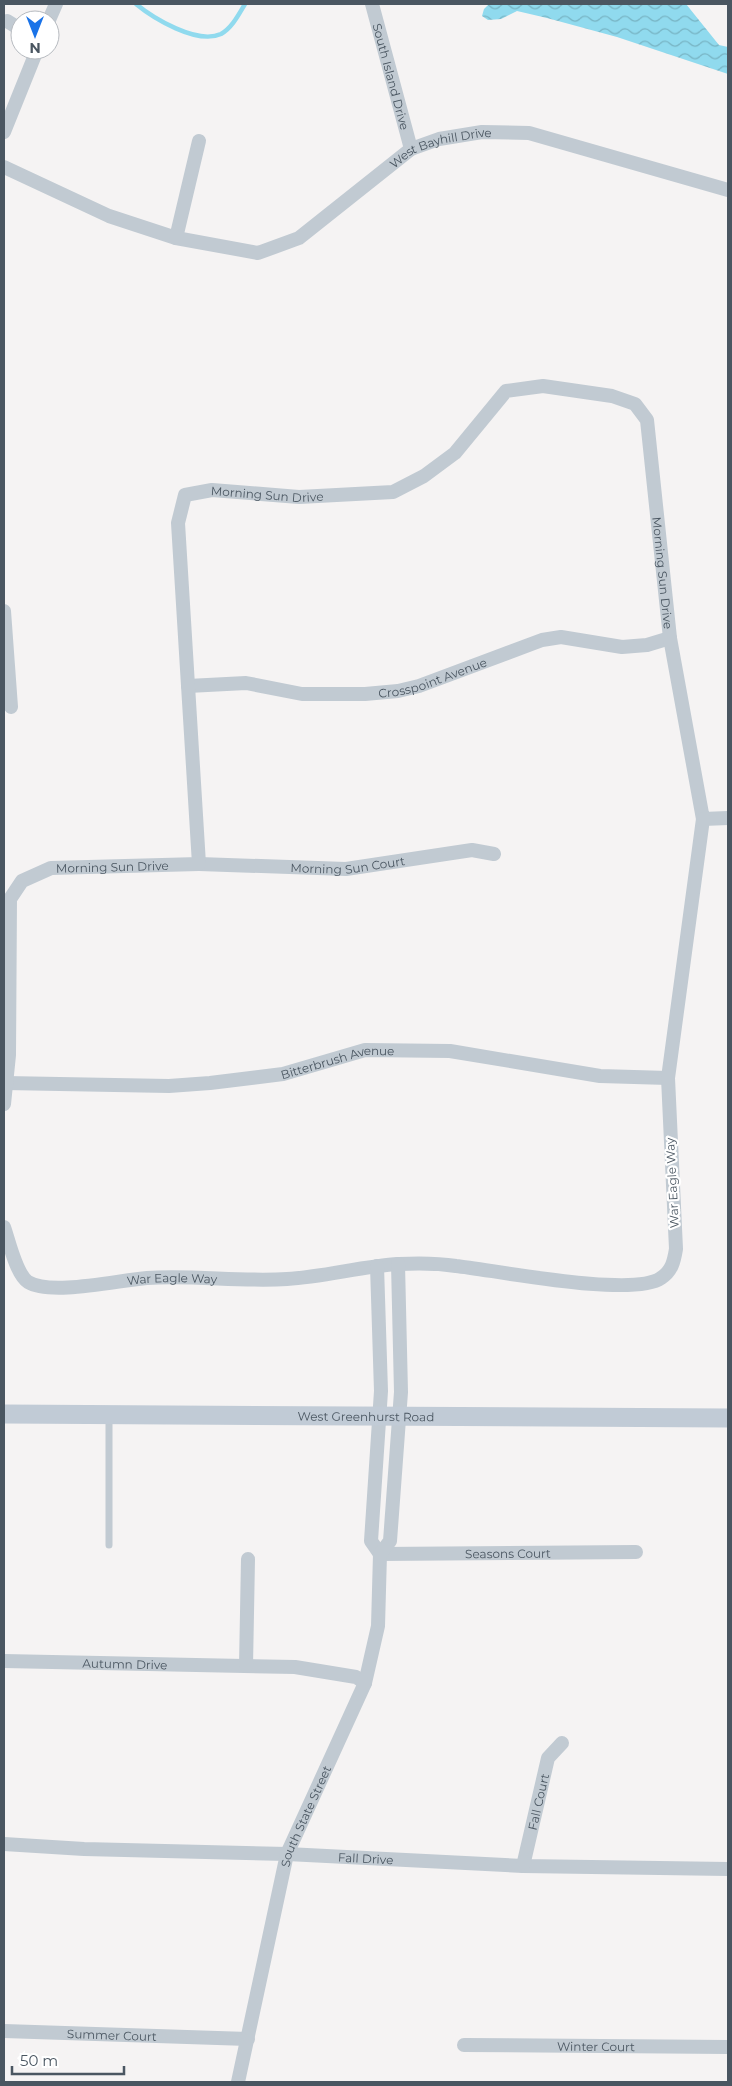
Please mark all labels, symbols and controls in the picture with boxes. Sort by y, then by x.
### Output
north arrow [10,10,60,60]
street label: South Island Drive [370,21,413,131]
text: N [29,39,41,57]
street label: West Bayhill Drive [386,124,492,171]
street label: Morning Sun Drive [210,482,324,505]
street label: Morning Sun Drive [650,516,677,630]
street label: Crosspoint Avenue [378,654,489,700]
street label: Morning Sun Court [290,853,406,877]
street label: Morning Sun Drive [56,857,169,875]
street label: Bitterbrush Avenue [279,1042,394,1082]
street label: War Eagle Way [662,1137,682,1229]
street label: War Eagle Way [126,1270,218,1288]
street label: West Greenhurst Road [298,1408,434,1424]
street label: Seasons Court [465,1545,551,1561]
street label: Autumn Drive [82,1655,168,1672]
street label: South State Street [277,1763,334,1868]
street label: Fall Court [524,1772,552,1832]
street label: Fall Drive [338,1849,394,1867]
street label: Summer Court [67,2026,157,2044]
street label: Winter Court [557,2038,635,2054]
scale bar [12,2044,125,2076]
text: 50 m [20,2051,58,2070]

